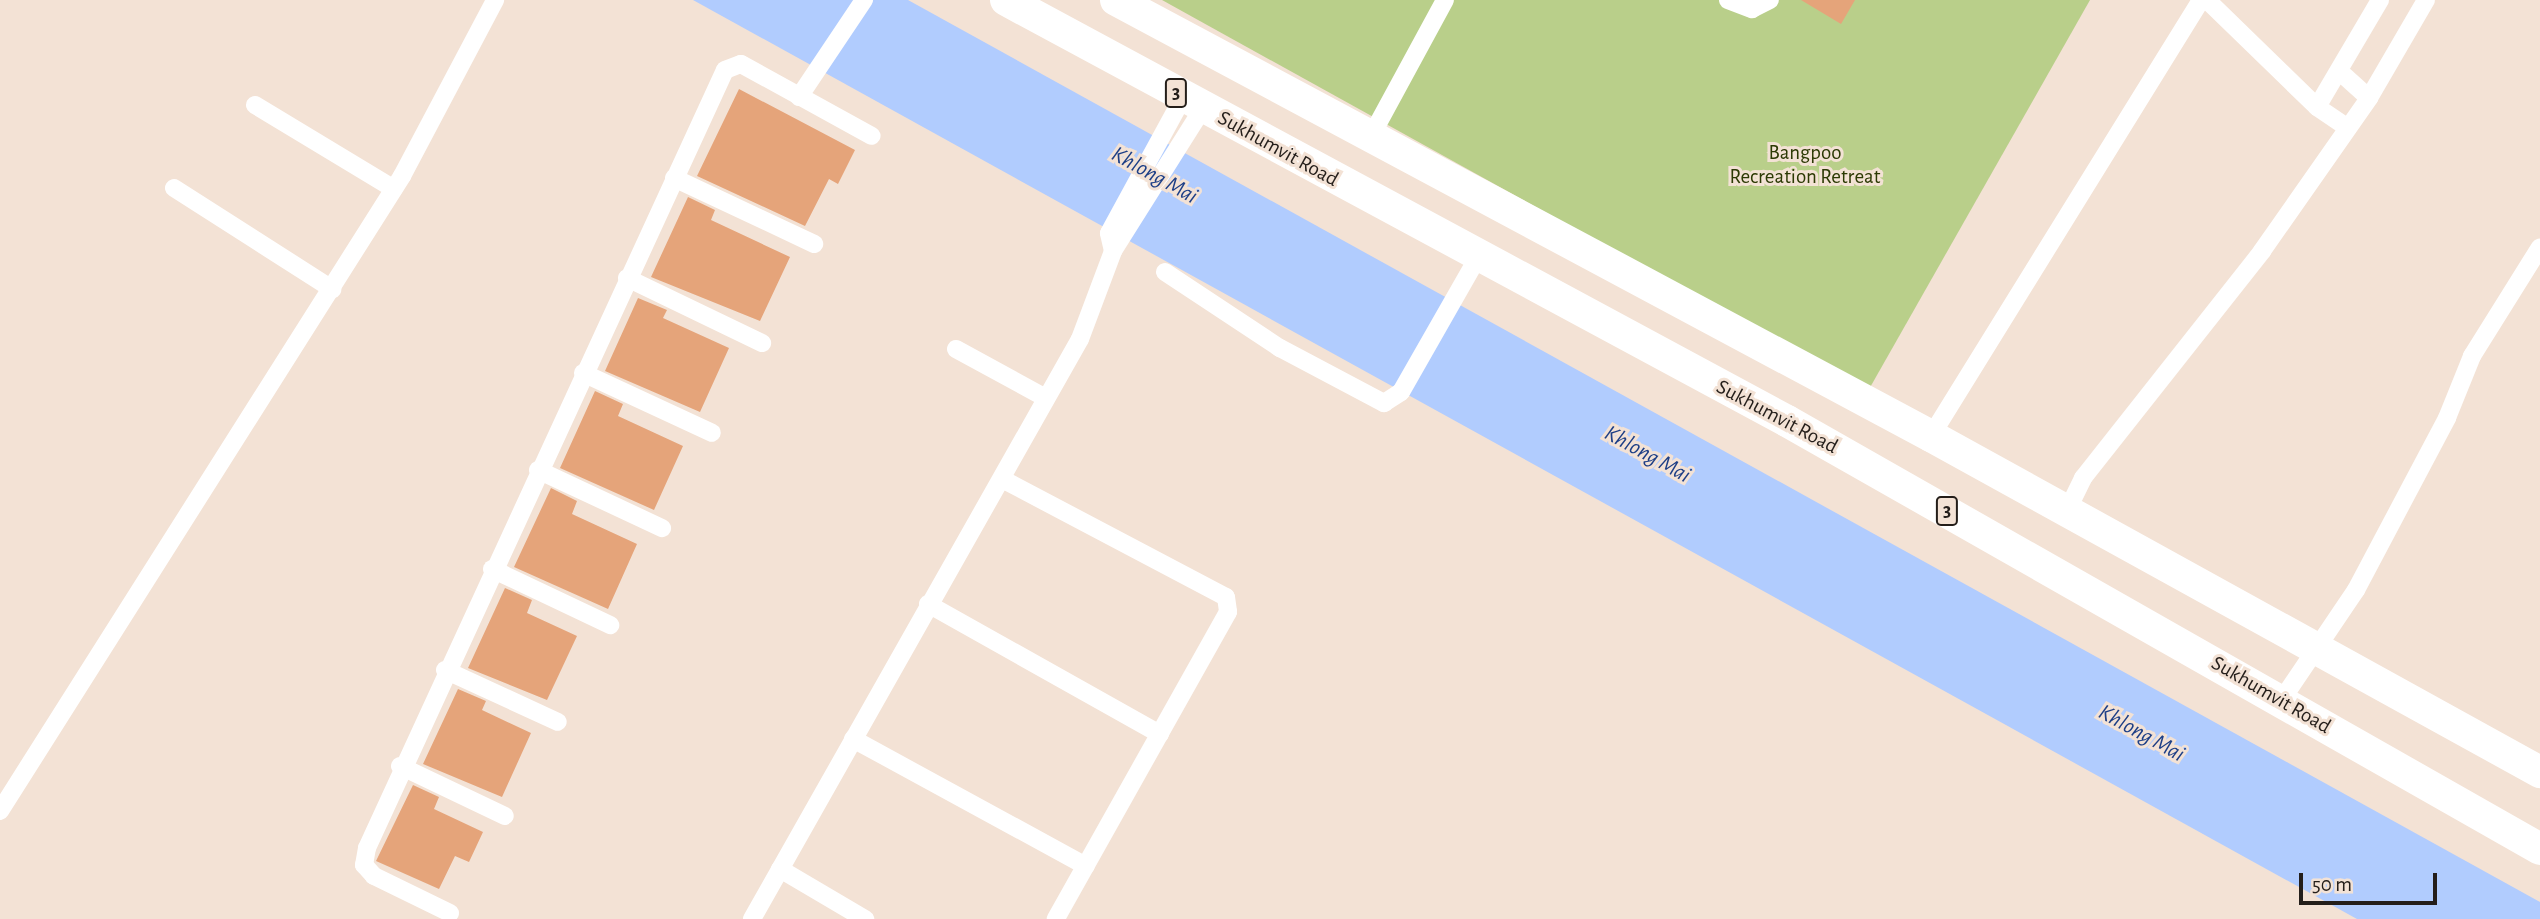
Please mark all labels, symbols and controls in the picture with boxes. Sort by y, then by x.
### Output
road number: 3 [1164,78,1188,108]
street label: Sukhumvit Road [1213,106,1343,192]
park label: Bangpoo Recreation Retreat [1730,140,1880,190]
water label: Khlong Mai [1106,141,1202,211]
street label: Sukhumvit Road [1712,374,1842,460]
water label: Khlong Mai [1599,420,1695,490]
road number: 3 [1935,496,1959,526]
street label: Sukhumvit Road [2207,651,2335,739]
water label: Khlong Mai [2093,699,2189,769]
scale bar [2302,860,2440,904]
text: 50 m [2312,874,2352,895]

